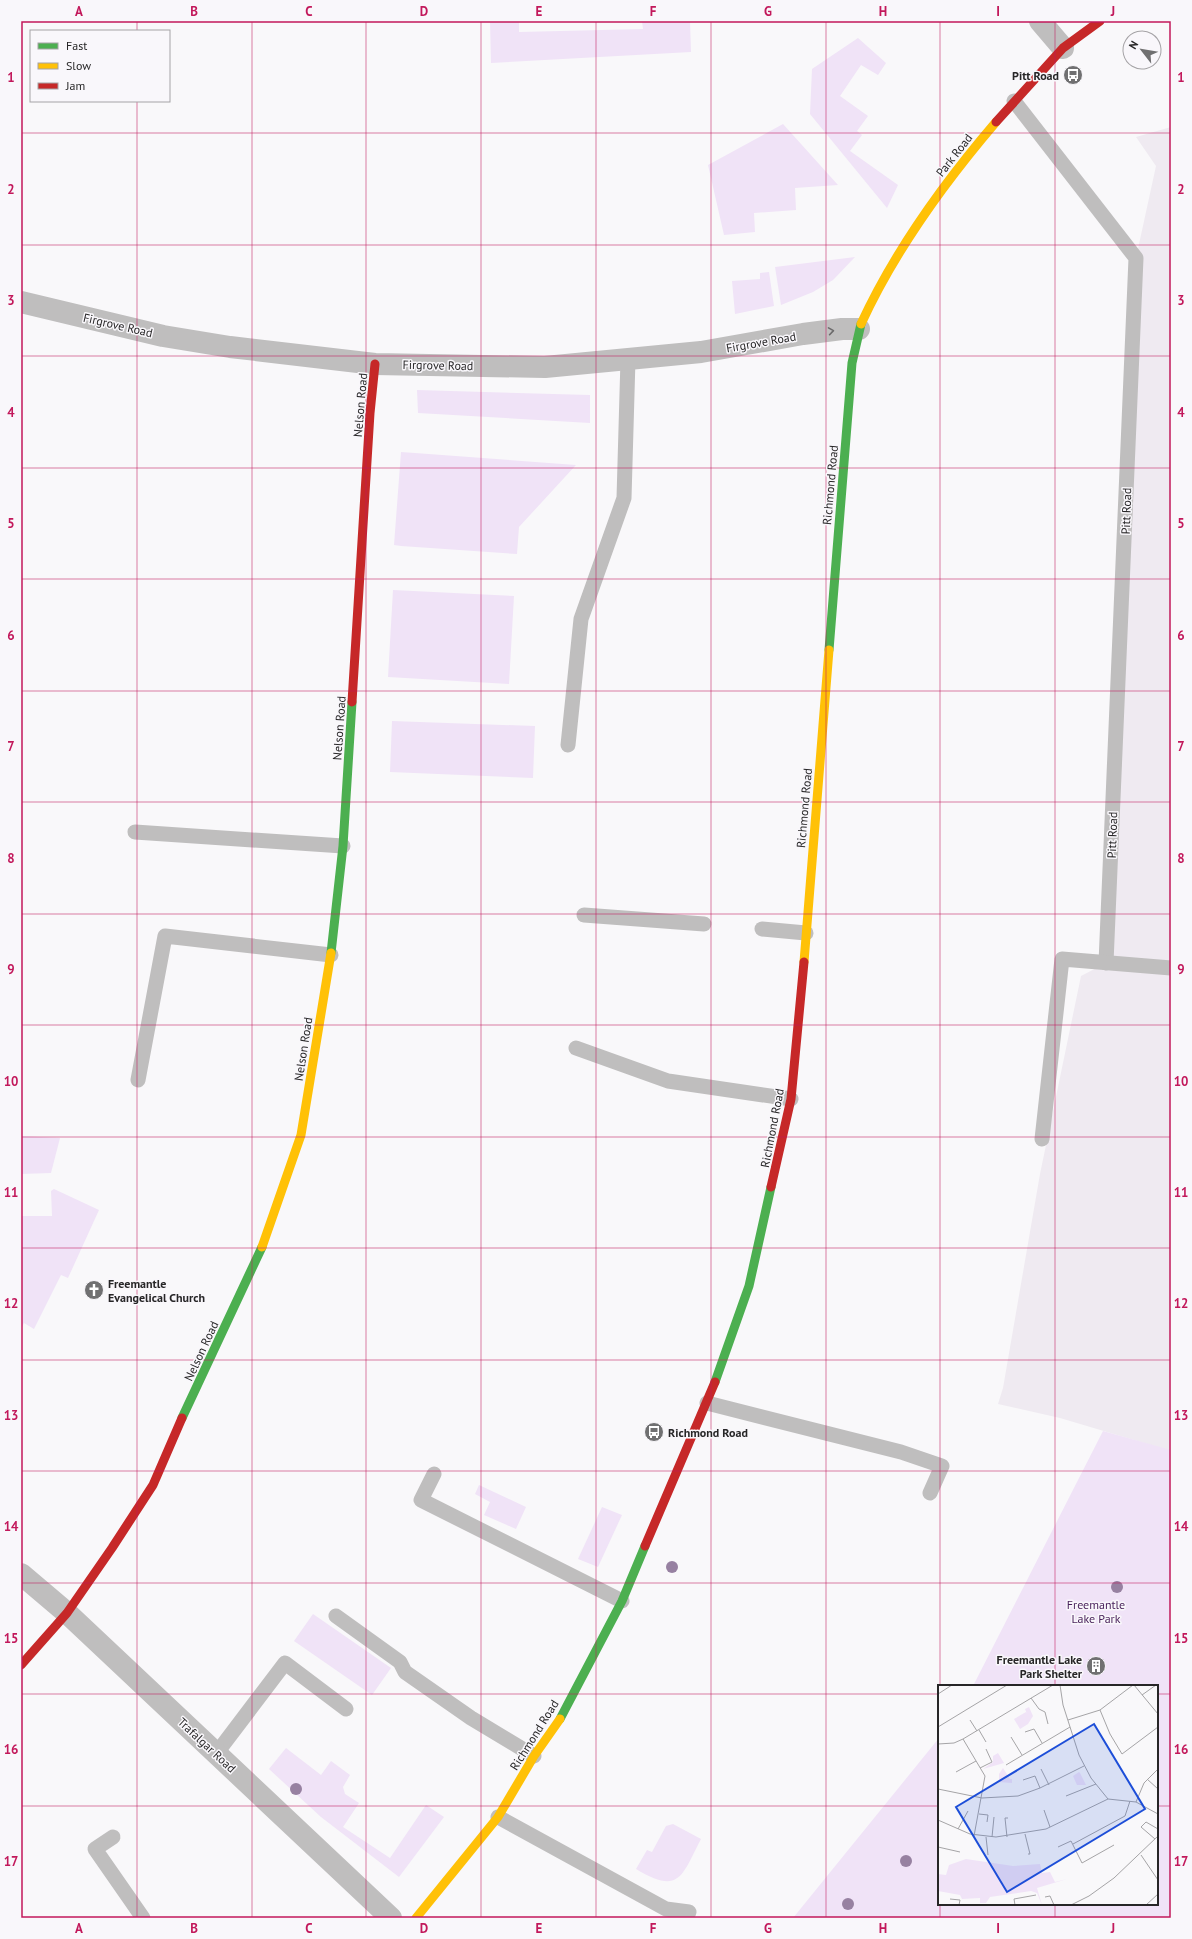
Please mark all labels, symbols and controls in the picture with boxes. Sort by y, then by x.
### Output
text: A [75,3,83,20]
text: B [190,3,198,20]
text: C [305,3,313,20]
text: D [420,3,428,20]
text: E [536,3,543,20]
text: F [650,3,657,20]
text: G [764,3,772,20]
text: H [879,3,887,20]
text: I [996,3,1000,20]
text: J [1110,3,1115,20]
legend [30,30,170,102]
north arrow [1122,30,1162,70]
text: Fast [66,38,87,53]
text: N [1126,38,1141,52]
text: Slow [66,58,91,73]
bus stop icon: Pitt Road [1062,64,1084,86]
place label: Pitt Road [1012,68,1059,83]
text: 1 [7,69,15,86]
text: 1 [1177,69,1185,86]
text: Jam [65,78,85,93]
street label: Park Road [933,131,975,179]
text: 2 [7,181,15,198]
text: 2 [1177,181,1185,198]
text: 3 [7,292,15,309]
text: 3 [1177,292,1185,309]
street label: Firgrove Road [82,310,154,340]
one-way arrow [828,327,834,336]
street label: Firgrove Road [725,328,797,356]
street label: Firgrove Road [403,357,473,373]
street label: Nelson Road [350,372,370,438]
text: 4 [7,404,15,421]
text: 4 [1177,404,1185,421]
street label: Richmond Road [819,444,841,526]
street label: Pitt Road [1118,487,1134,535]
text: 5 [7,515,15,532]
text: 5 [1177,515,1185,532]
text: 6 [7,627,15,644]
text: 6 [1177,627,1185,644]
street label: Nelson Road [329,695,349,761]
text: 7 [7,738,15,755]
text: 7 [1177,738,1185,755]
street label: Richmond Road [793,767,815,849]
street label: Pitt Road [1104,811,1120,859]
text: 8 [7,850,15,867]
text: 8 [1177,850,1185,867]
text: 9 [7,961,15,978]
text: 9 [1177,961,1185,978]
street label: Nelson Road [291,1016,315,1082]
text: 10 [4,1073,18,1090]
text: 10 [1174,1073,1188,1090]
street label: Richmond Road [757,1087,787,1169]
text: 11 [4,1184,18,1201]
text: 11 [1174,1184,1188,1201]
place label: Freemantle Evangelical Church [108,1276,205,1305]
church icon: Freemantle Evangelical Church [83,1279,105,1301]
text: 12 [4,1295,18,1312]
text: 12 [1174,1295,1188,1312]
street label: Nelson Road [181,1319,221,1383]
text: 13 [4,1407,18,1424]
text: 13 [1174,1407,1188,1424]
bus stop icon: Richmond Road [643,1421,665,1443]
place label: Richmond Road [668,1425,748,1440]
text: 14 [4,1518,19,1535]
text: 14 [1174,1518,1189,1535]
park label: Freemantle Lake Park [1067,1597,1125,1626]
text: 15 [4,1630,18,1647]
text: 15 [1174,1630,1188,1647]
place label: Freemantle Lake Park Shelter [997,1652,1083,1681]
building icon: Freemantle Lake Park Shelter [1085,1655,1107,1677]
inset map [938,1685,1158,1905]
street label: Richmond Road [506,1697,562,1773]
street label: Trafalgar Road [175,1714,239,1776]
text: 16 [4,1741,18,1758]
text: 16 [1174,1741,1188,1758]
text: 17 [4,1853,18,1870]
text: 17 [1174,1853,1188,1870]
text: A [75,1920,83,1937]
text: B [190,1920,198,1937]
text: C [305,1920,313,1937]
text: D [420,1920,428,1937]
text: E [536,1920,543,1937]
text: F [650,1920,657,1937]
text: G [764,1920,772,1937]
text: H [879,1920,887,1937]
text: I [996,1920,1000,1937]
text: J [1110,1920,1115,1937]

